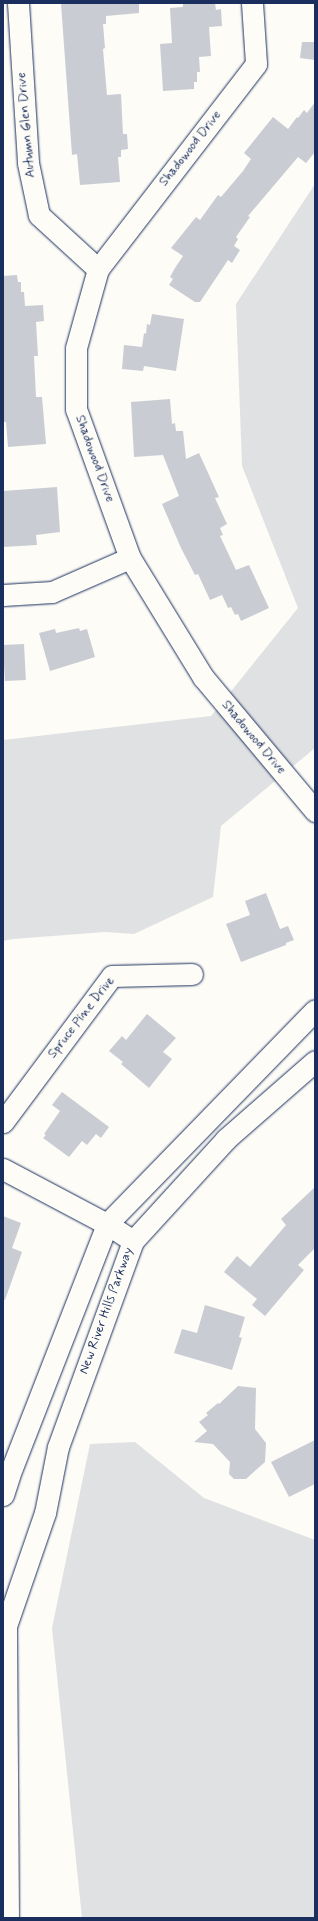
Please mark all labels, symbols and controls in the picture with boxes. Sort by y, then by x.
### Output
street label: Autumn Glen Drive [15,71,39,179]
street label: Shadowood Drive [157,109,225,189]
street label: Shadowood Drive [71,414,117,504]
street label: Shadowood Drive [218,698,288,778]
street label: Spruce Pine Drive [46,976,118,1060]
street label: New River Hills Parkway [77,1246,137,1376]

